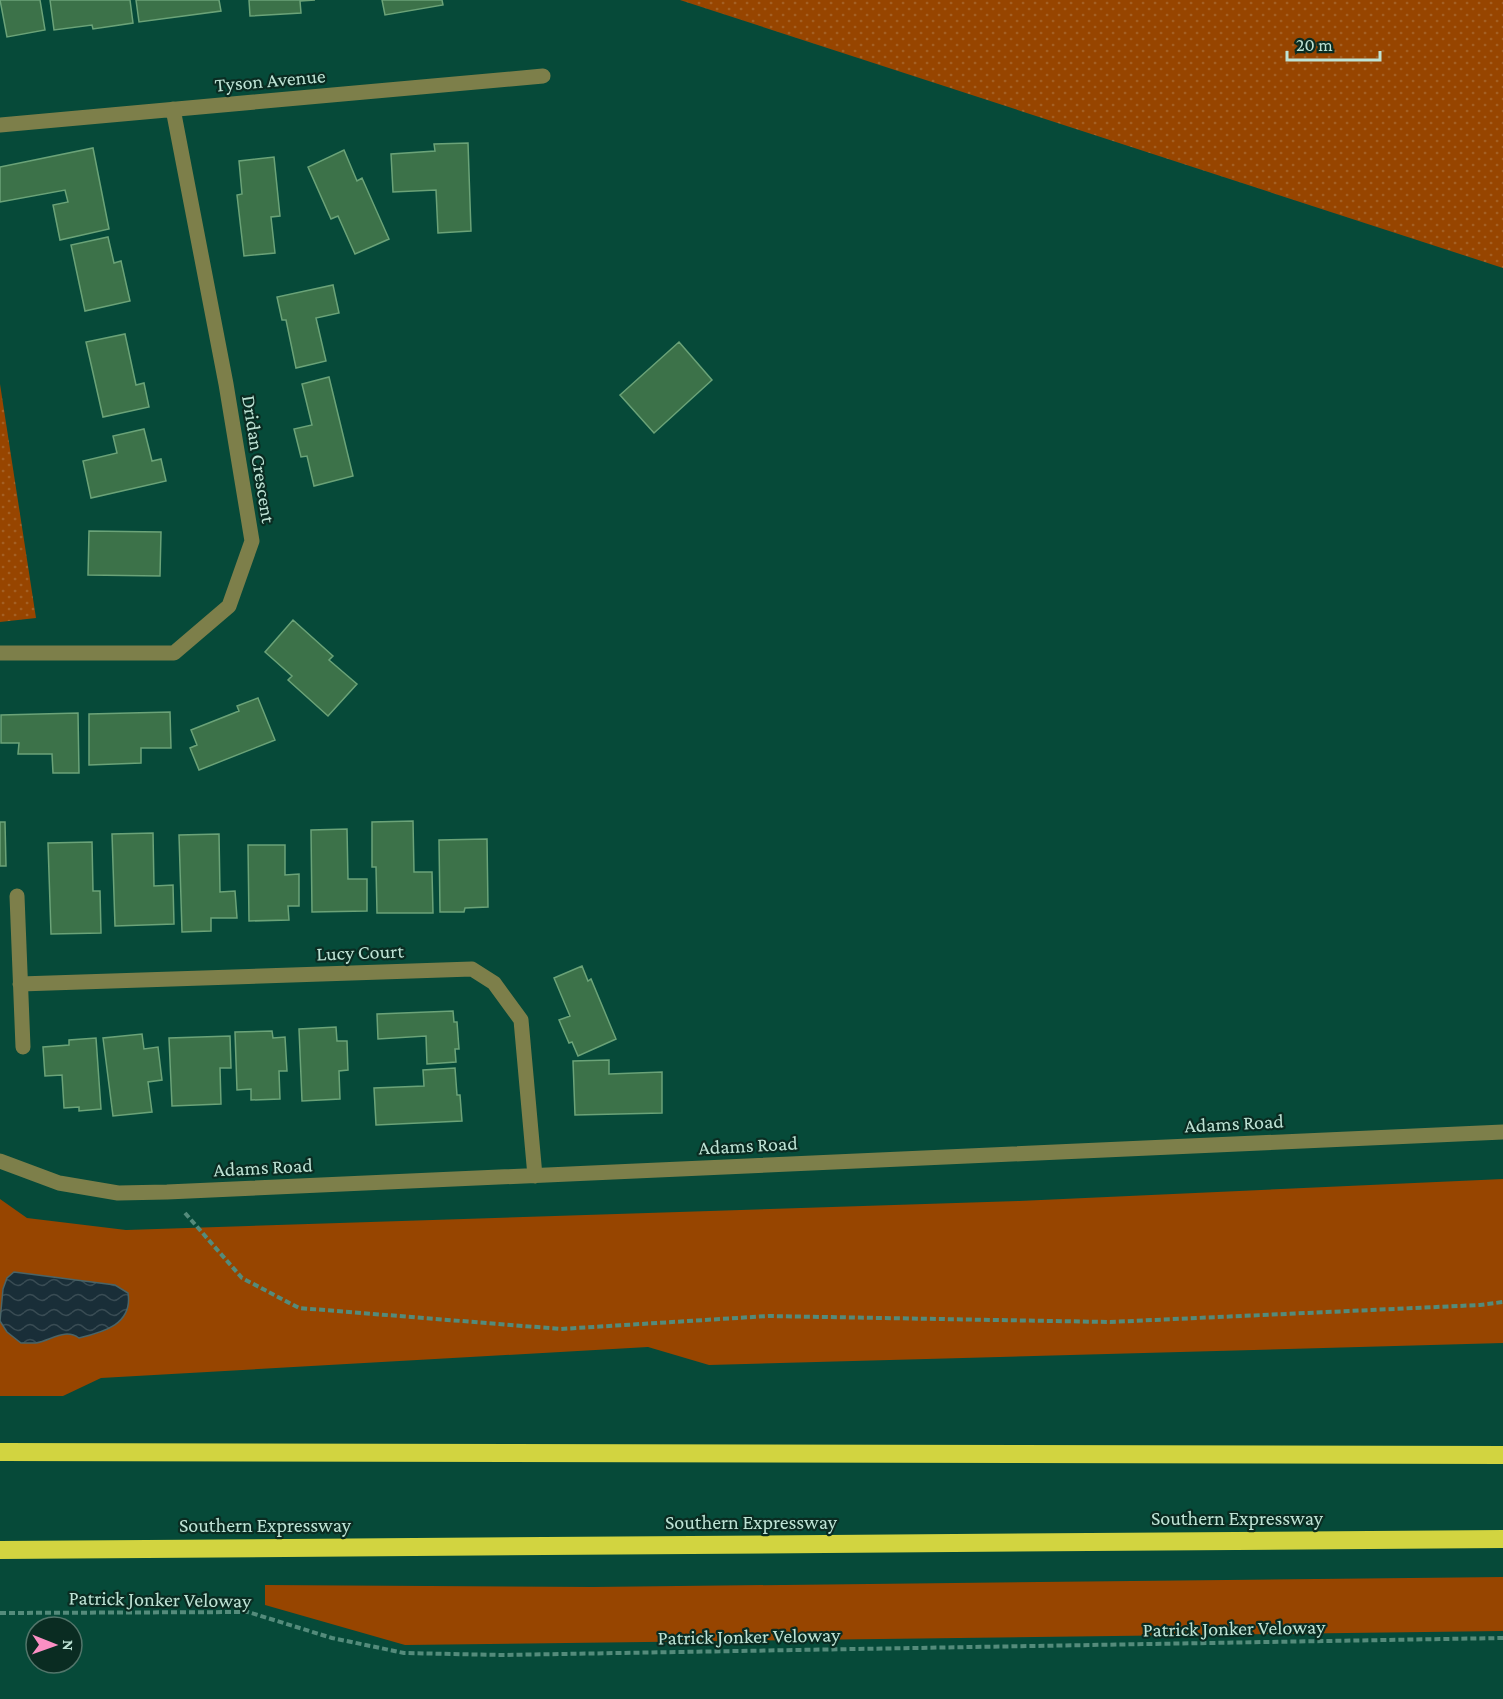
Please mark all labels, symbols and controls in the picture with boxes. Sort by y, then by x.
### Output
scale bar [1287,24,1380,62]
text: 20 m [1296,35,1333,55]
street label: Tyson Avenue [214,64,327,97]
street label: Dridan Crescent [238,393,280,525]
street label: Lucy Court [316,939,405,966]
street label: Adams Road [1184,1109,1285,1137]
street label: Adams Road [698,1131,799,1159]
street label: Adams Road [213,1153,314,1181]
street label: Southern Expressway [1151,1507,1324,1530]
street label: Southern Expressway [665,1511,838,1534]
street label: Southern Expressway [179,1514,352,1537]
street label: Patrick Jonker Veloway [69,1586,252,1613]
north arrow [24,1615,84,1675]
street label: Patrick Jonker Veloway [1143,1615,1326,1642]
street label: Patrick Jonker Veloway [658,1623,841,1650]
text: N [60,1640,77,1651]

